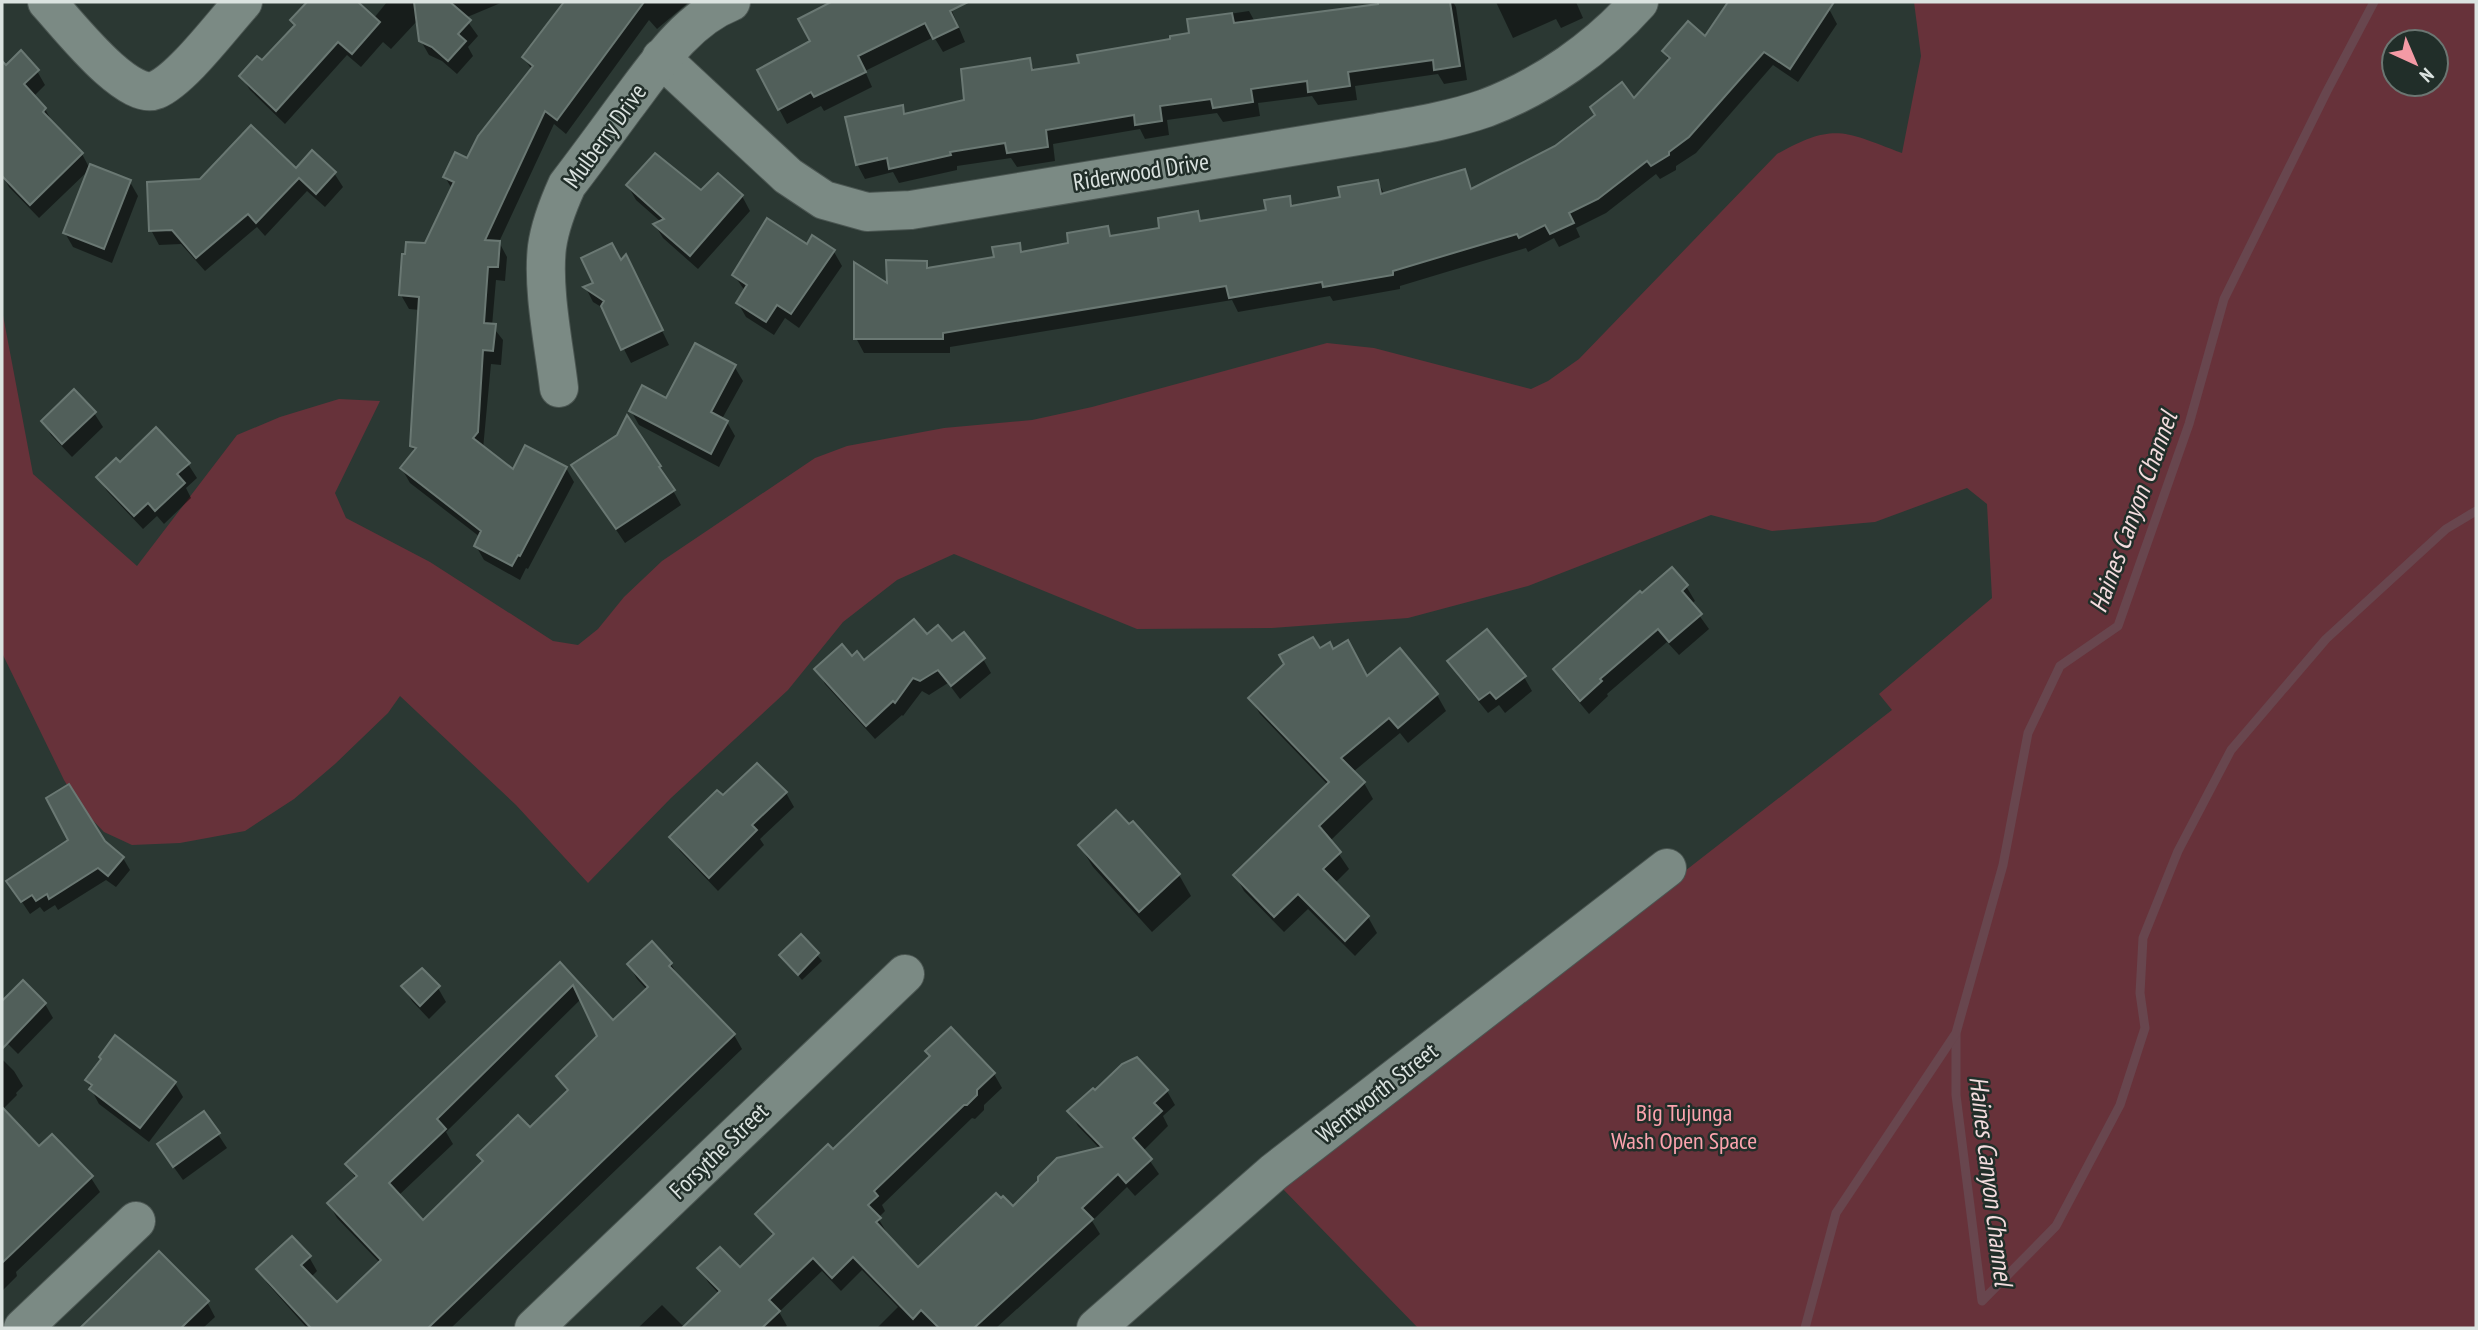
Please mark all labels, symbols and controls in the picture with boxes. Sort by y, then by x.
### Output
north arrow [2380,28,2450,98]
text: N [2415,63,2439,87]
street label: Mulberry Drive [556,77,653,194]
street label: Riderwood Drive [1071,145,1211,198]
water label: Haines Canyon Channel [2081,404,2185,617]
street label: Wentworth Street [1310,1035,1444,1150]
water label: Haines Canyon Channel [1962,1074,2021,1291]
street label: Forsythe Street [663,1096,775,1205]
park label: Big Tujunga Wash Open Space [1611,1097,1757,1156]

